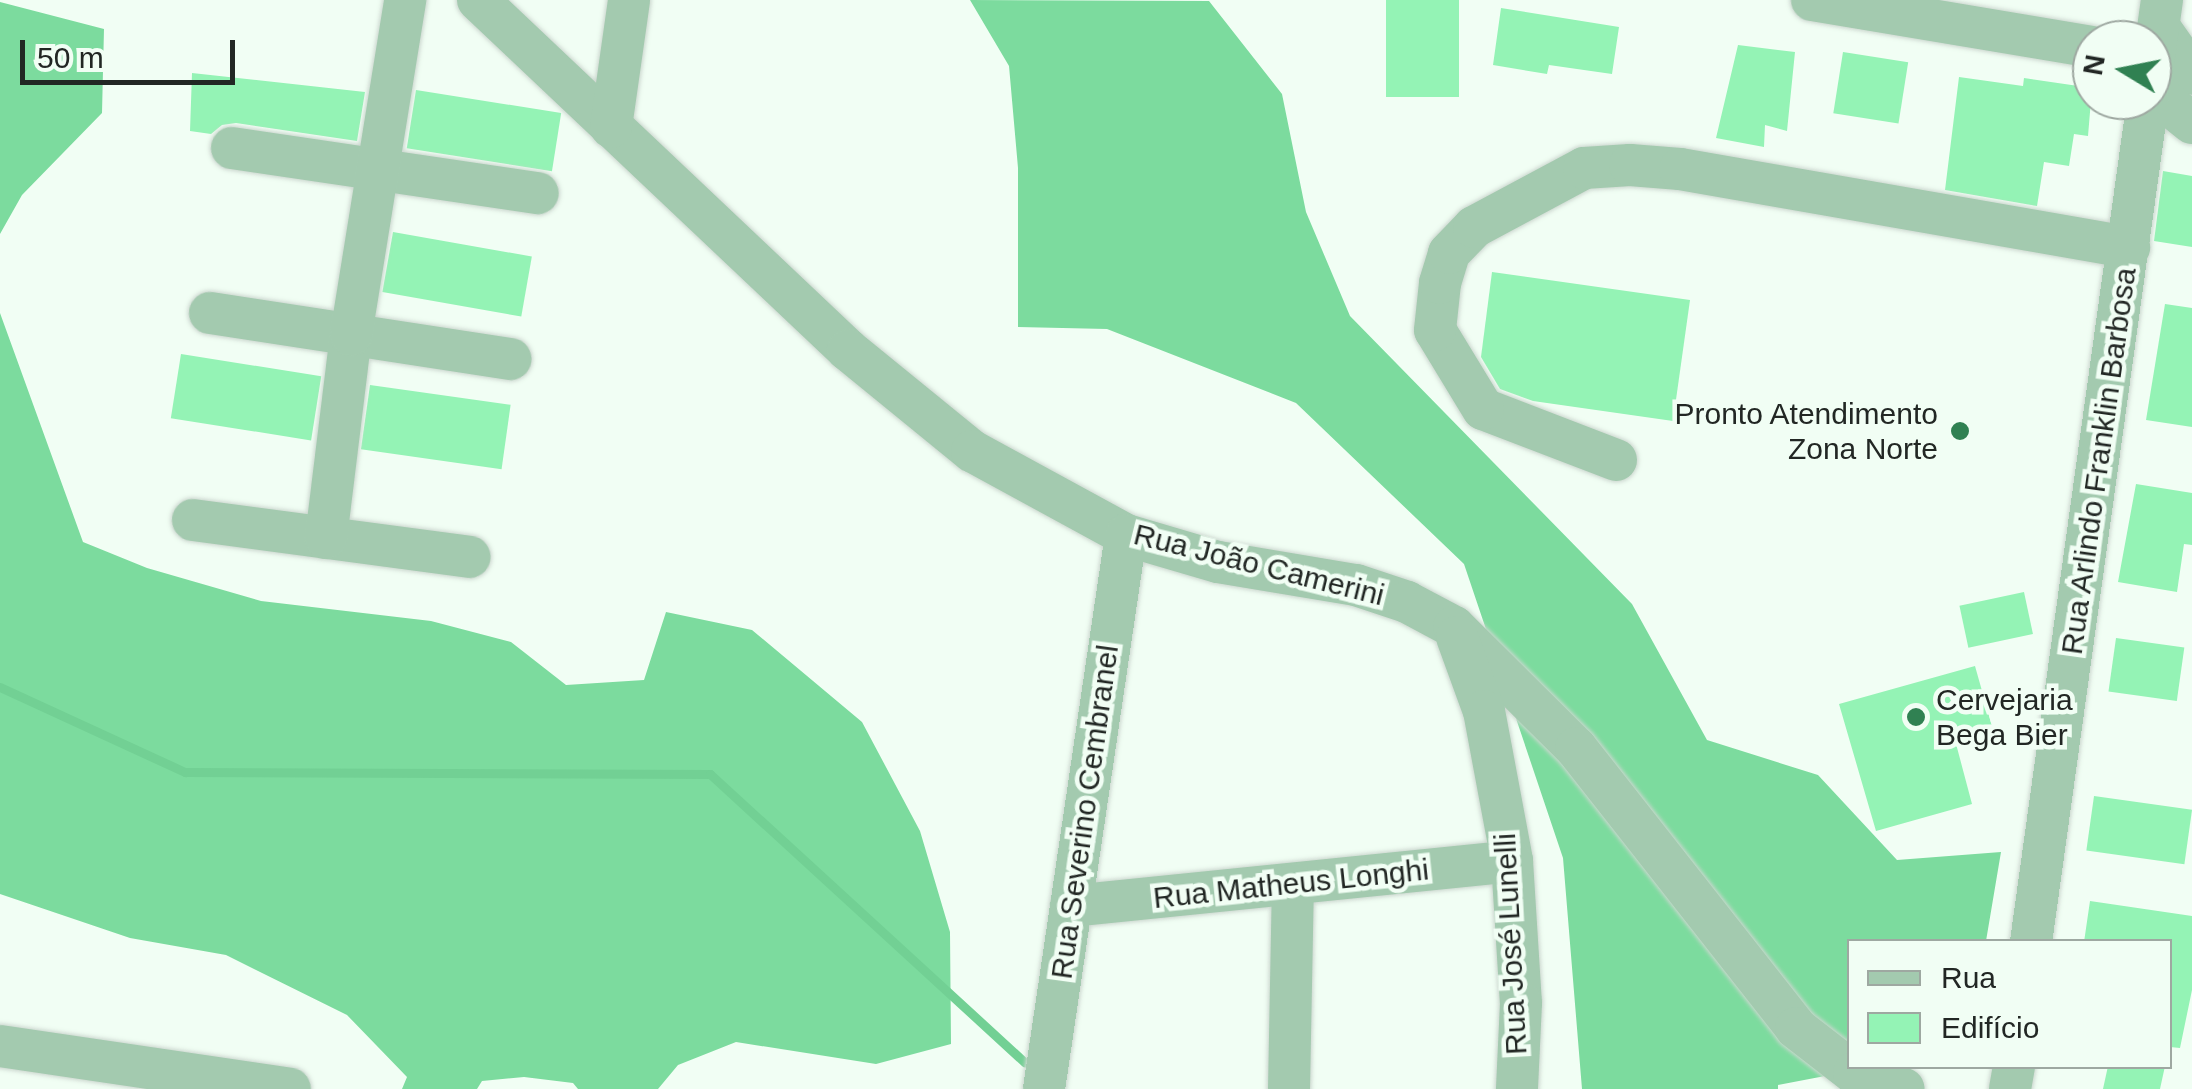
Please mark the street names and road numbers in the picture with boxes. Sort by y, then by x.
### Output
street label: Rua Arlindo Franklin Barbosa [2054,264,2144,658]
street label: Rua João Camerini [1130,516,1388,614]
street label: Rua Severino Cembranel [1044,643,1126,981]
street label: Rua José Lunelli [1487,832,1535,1056]
street label: Rua Matheus Longhi [1151,852,1431,916]

